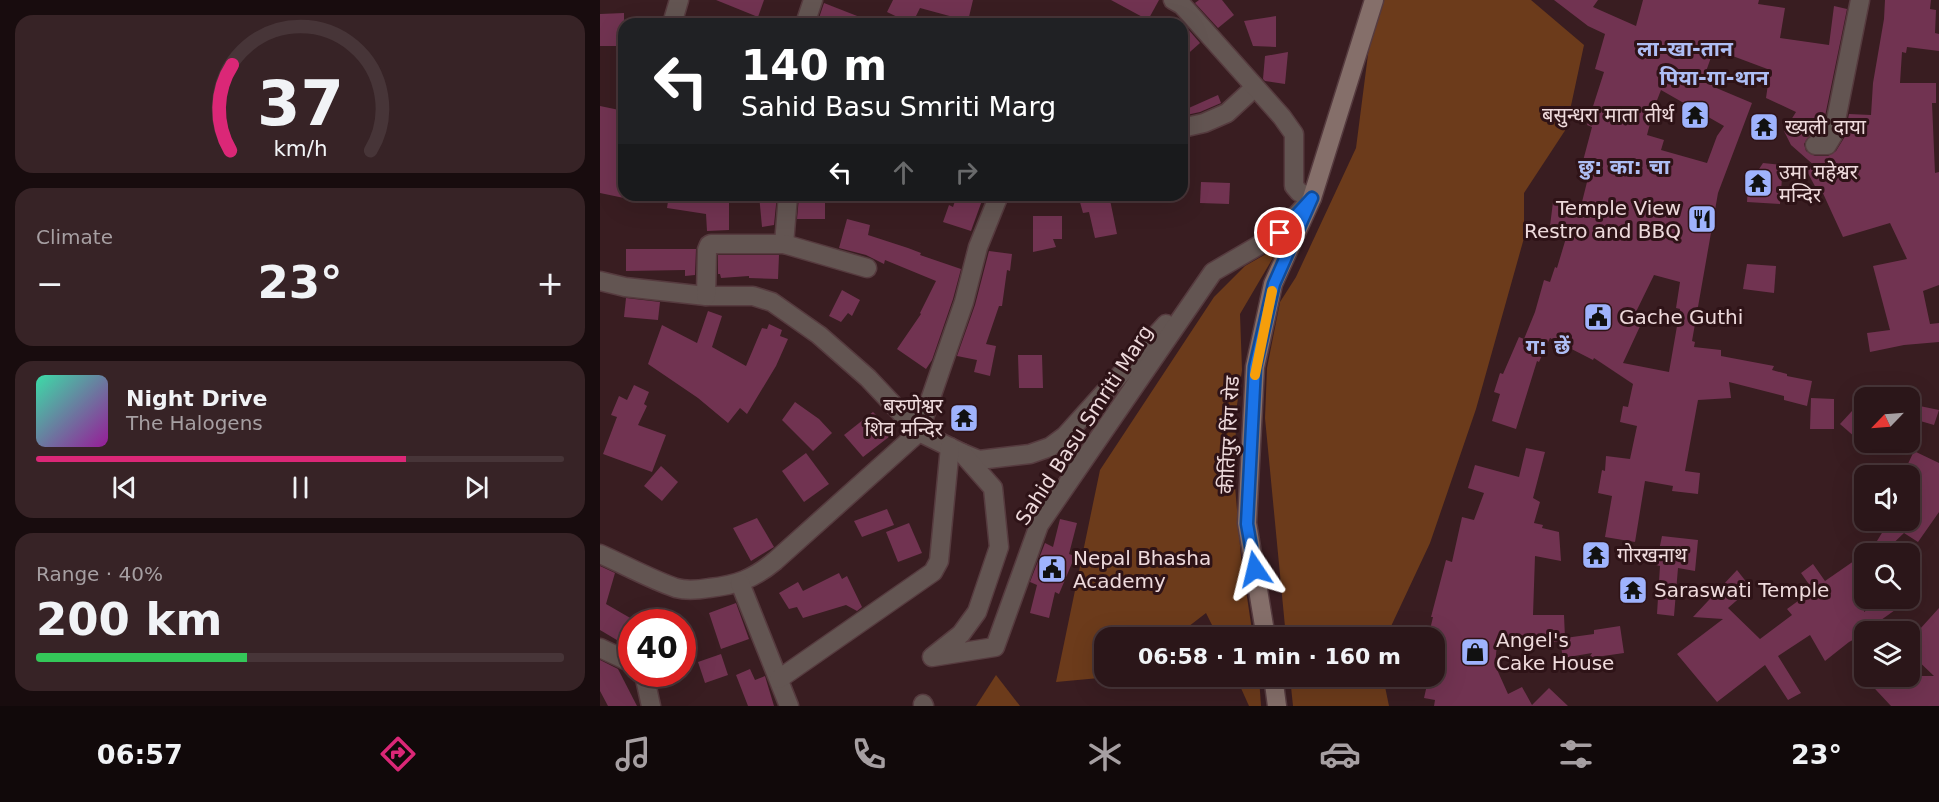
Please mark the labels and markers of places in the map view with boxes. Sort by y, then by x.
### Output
temple icon: बसुन्धरा माता तीर्थ [1679,99,1711,131]
place label: बसुन्धरा माता तीर्थ [1542,103,1675,128]
temple icon: ख्यली दाया [1748,111,1780,143]
place label: ख्यली दाया [1785,115,1867,139]
place label: उमा महेश्वर मन्दिर [1779,160,1859,207]
temple icon: उमा महेश्वर मन्दिर [1742,167,1774,199]
place label: Temple View Restro and BBQ [1524,196,1681,243]
restaurant icon: Temple View Restro and BBQ [1686,203,1718,235]
pin [1254,207,1305,258]
public building icon: Gache Guthi [1582,301,1614,333]
place label: Gache Guthi [1619,305,1743,329]
place label: बरुणेश्वर शिव मन्दिर [865,394,944,441]
temple icon: बरुणेश्वर शिव मन्दिर [948,402,980,434]
temple icon: गोरखनाथ [1580,539,1612,571]
place label: गोरखनाथ [1617,543,1688,567]
place label: Nepal Bhasha Academy [1073,546,1211,593]
public building icon: Nepal Bhasha Academy [1036,553,1068,585]
temple icon: Saraswati Temple [1617,574,1649,606]
place label: Saraswati Temple [1654,578,1829,602]
place label: Angel's Cake House [1496,628,1614,675]
shop icon: Angel's Cake House [1459,636,1491,668]

